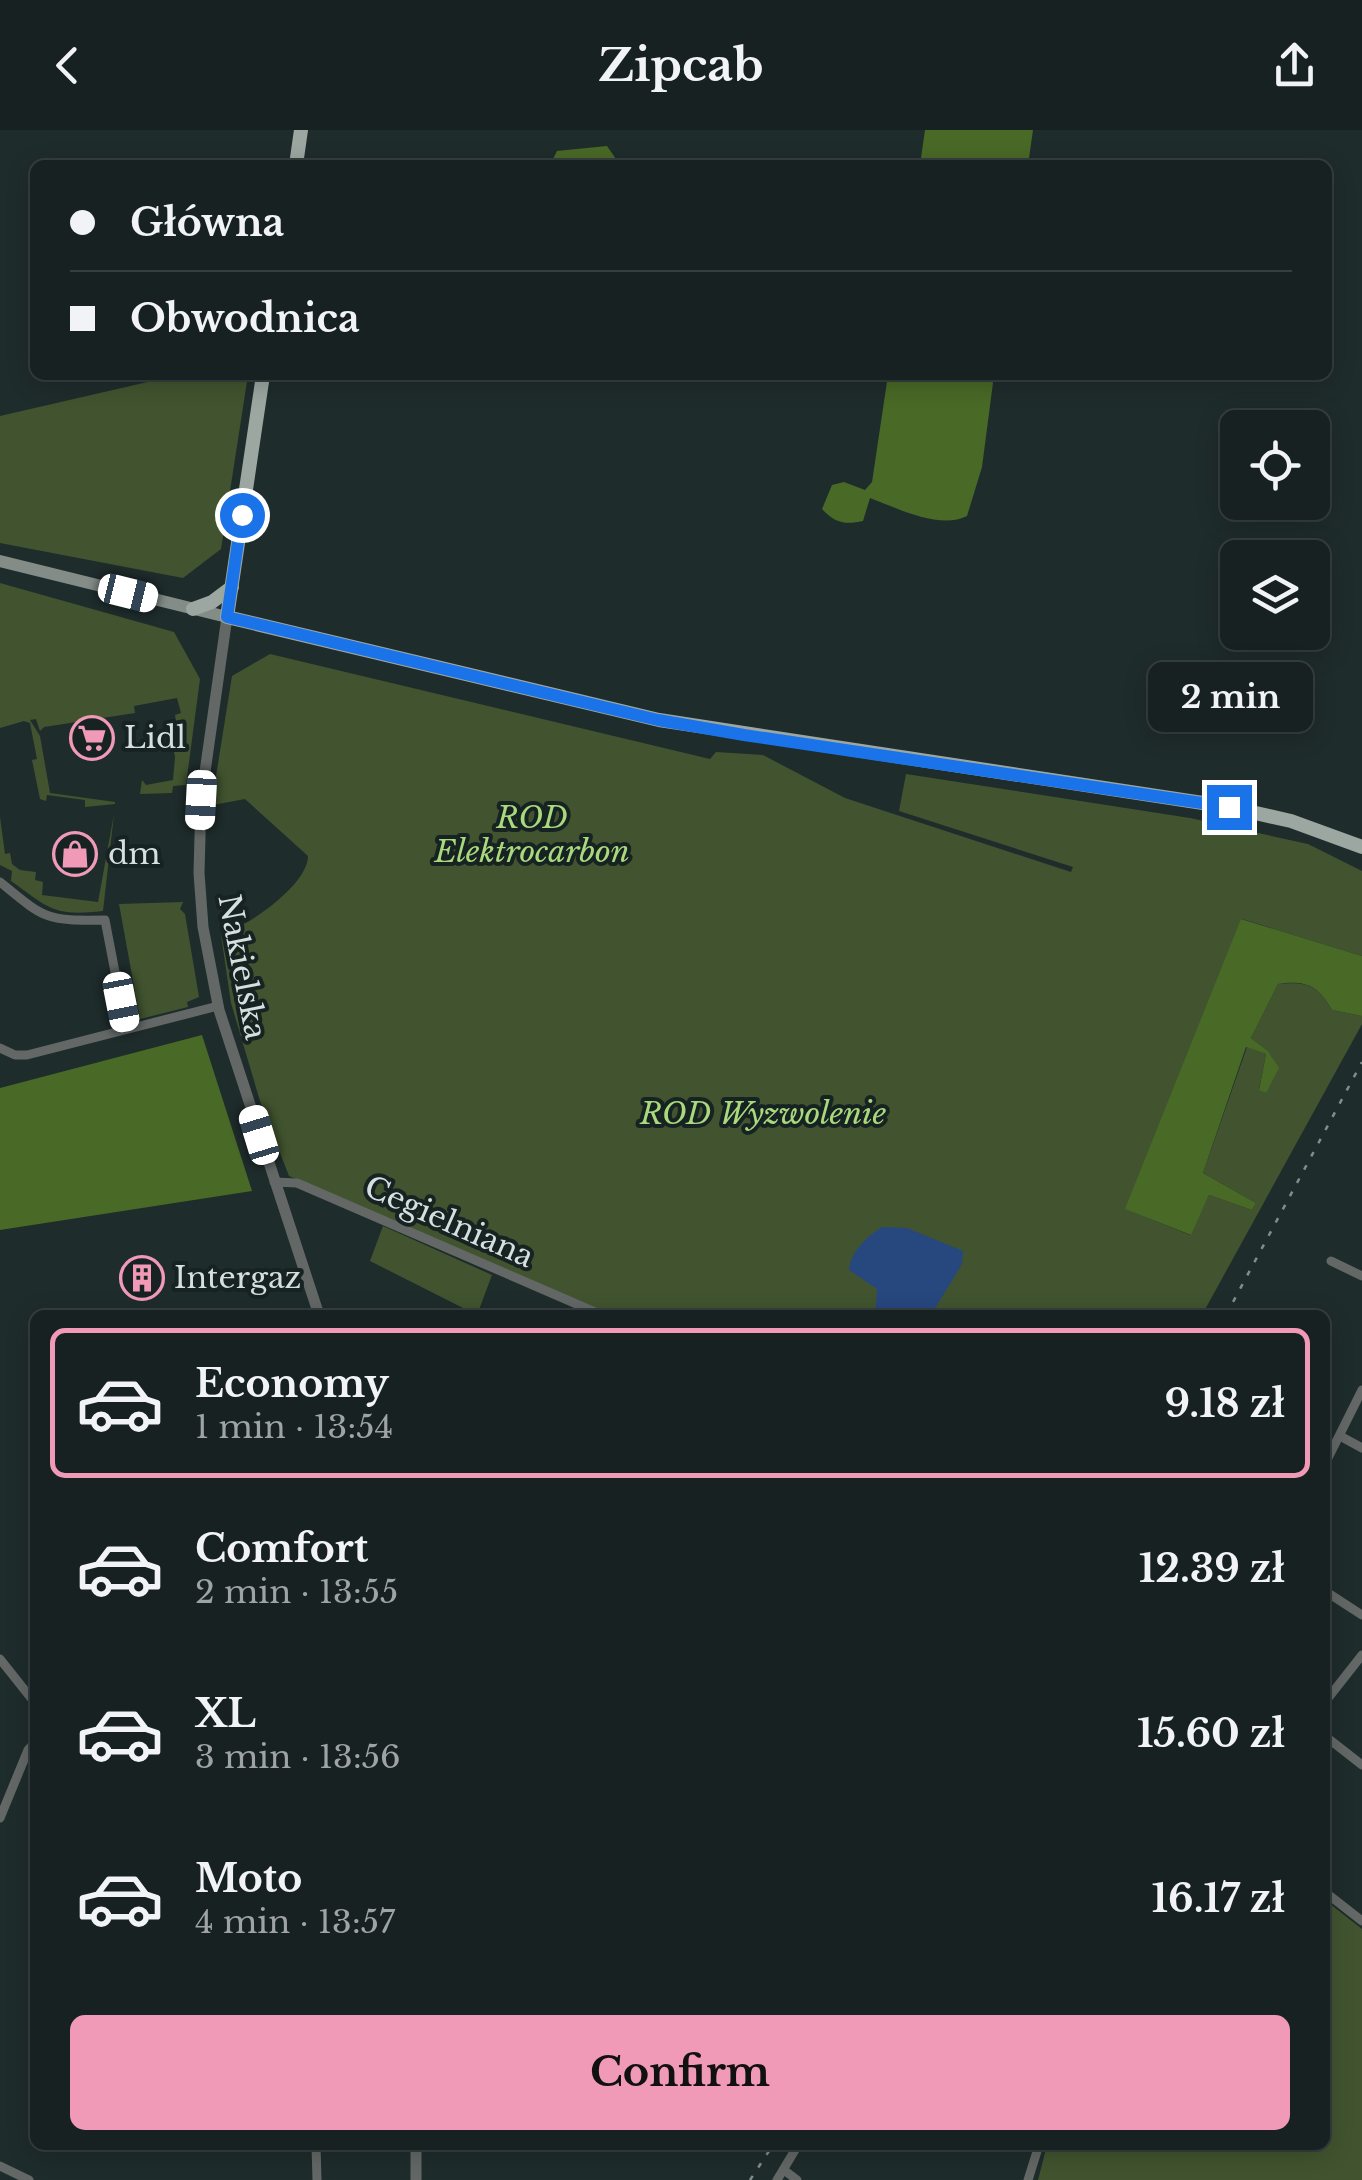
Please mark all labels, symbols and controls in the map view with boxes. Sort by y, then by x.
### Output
text: Zipcab [598,37,764,93]
icon: back [40,38,95,93]
icon: share [1267,38,1322,93]
text: Główna [130,199,284,246]
text: Obwodnica [130,295,360,342]
map controls [1220,410,1330,650]
button: locate [1220,410,1330,520]
route start [220,493,265,538]
button: layers [1220,540,1330,650]
car [95,571,161,615]
callout: 2 min [1146,662,1312,732]
text: 2 min [1181,677,1280,717]
supermarket icon: Lidl [69,715,115,761]
place label: Lidl [124,719,186,756]
car [184,769,218,831]
route end [1207,785,1252,830]
park label: ROD Elektrocarbon [433,799,630,870]
shop icon: dm [52,831,98,877]
place label: dm [108,835,160,872]
street label: Nakielska [210,891,275,1043]
car [101,970,141,1034]
park label: ROD Wyzwolenie [639,1095,886,1132]
car [236,1102,282,1168]
street label: Cegielniana [359,1168,540,1275]
building icon: Intergaz [119,1255,165,1301]
place label: Intergaz [174,1259,301,1296]
icon: car [75,1358,165,1448]
text: Economy [195,1360,389,1407]
text: 9.18 zł [1165,1380,1285,1427]
text: 1 min · 13:54 [195,1407,393,1447]
icon: car [75,1523,165,1613]
text: Comfort [195,1525,368,1572]
text: 12.39 zł [1139,1545,1285,1592]
text: 2 min · 13:55 [195,1572,398,1612]
icon: car [75,1688,165,1778]
text: XL [195,1690,256,1737]
text: 15.60 zł [1137,1710,1285,1757]
text: 3 min · 13:56 [195,1737,401,1777]
icon: car [75,1853,165,1943]
text: Moto [195,1855,302,1902]
text: 16.17 zł [1152,1875,1285,1922]
text: 4 min · 13:57 [195,1902,395,1942]
button: Confirm [70,2015,1290,2130]

